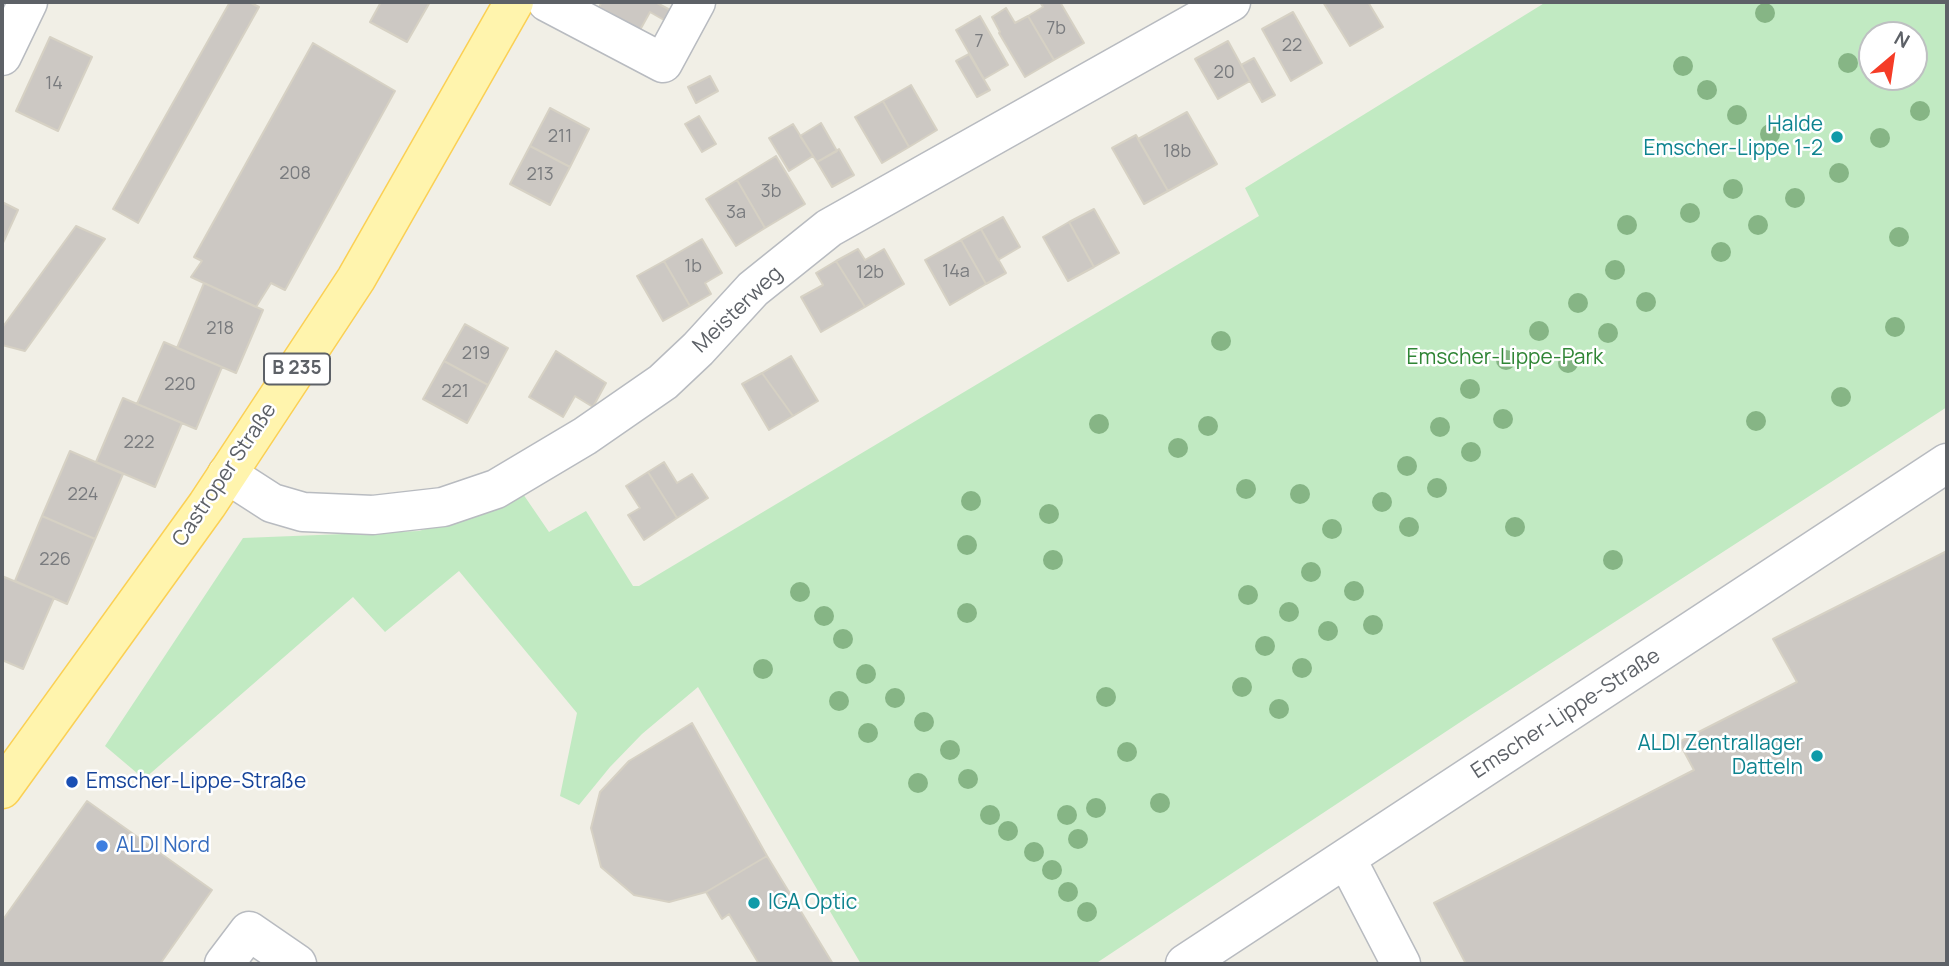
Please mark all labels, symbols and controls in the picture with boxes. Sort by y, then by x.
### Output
house number: 7b [1046,18,1066,40]
north arrow [1858,21,1928,91]
text: N [1890,25,1914,54]
house number: 7 [974,31,984,53]
house number: 22 [1282,35,1302,57]
house number: 20 [1213,62,1235,84]
house number: 14 [45,73,63,95]
place label: Halde Emscher-Lippe 1-2 [1643,112,1823,162]
house number: 211 [548,126,572,148]
marker: Halde Emscher-Lippe 1-2 [1829,129,1845,145]
house number: 18b [1163,141,1191,163]
house number: 208 [279,163,311,185]
house number: 213 [526,164,554,186]
house number: 3b [761,181,781,203]
house number: 3a [726,202,746,224]
house number: 1b [684,256,702,278]
street label: Meisterweg [688,261,788,359]
house number: 14a [942,261,970,283]
house number: 12b [856,262,884,284]
house number: 218 [206,318,234,340]
house number: 219 [462,343,490,365]
park label: Emscher-Lippe-Park [1407,345,1603,371]
road number: B 235 [264,354,330,384]
house number: 220 [164,374,196,396]
house number: 221 [441,381,469,403]
street label: Castroper Straße [168,399,282,551]
house number: 222 [124,432,154,454]
house number: 224 [68,484,98,506]
house number: 226 [39,549,71,571]
street label: Emscher-Lippe-Straße [1467,643,1665,785]
place label: ALDI Zentrallager Datteln [1637,731,1803,781]
marker: ALDI Zentrallager Datteln [1809,748,1825,764]
place label: Emscher-Lippe-Straße [86,769,306,795]
marker: Emscher-Lippe-Straße [64,774,80,790]
place label: ALDI Nord [116,833,210,859]
marker: ALDI Nord [94,838,110,854]
place label: IGA Optic [768,890,857,916]
marker: IGA Optic [746,895,762,911]

